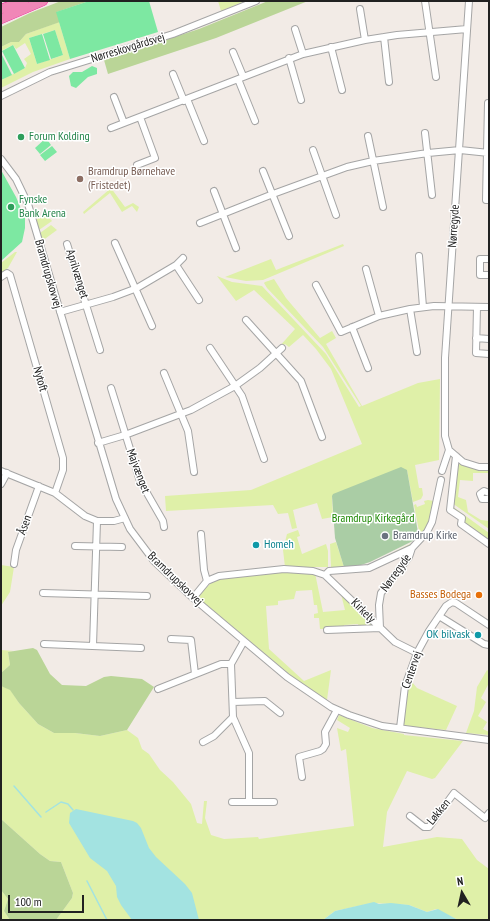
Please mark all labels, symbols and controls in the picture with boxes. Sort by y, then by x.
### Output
street label: Nørreskovgårdsvej [89,30,167,66]
place label: Forum Kolding [29,130,90,144]
marker: Forum Kolding [16,132,26,142]
place label: Bramdrup Børnehave (Fristedet) [88,165,175,193]
marker: Bramdrup Børnehave (Fristedet) [75,174,85,184]
place label: Fynske Bank Arena [19,193,66,221]
marker: Fynske Bank Arena [6,202,16,212]
street label: Nørregyde [445,204,463,248]
street label: Bramdrupskovvej [31,238,65,310]
street label: Aprilvænget [63,248,91,300]
street label: Nytoft [30,365,50,393]
street label: Majvænget [123,447,153,495]
park label: Bramdrup Kirkegård [332,512,414,526]
street label: Åsen [15,513,35,537]
place label: Bramdrup Kirke [393,529,457,543]
marker: Bramdrup Kirke [380,531,390,541]
place label: Homeh [264,538,294,552]
marker: Homeh [251,540,261,550]
street label: Bramdrupskovvej [144,549,206,609]
street label: Nørregyde [378,551,414,595]
place label: Basses Bodega [410,588,471,602]
marker: Basses Bodega [474,590,484,600]
street label: Kirkely [348,596,378,626]
place label: OK bilvask [426,628,470,642]
marker: OK bilvask [473,630,483,640]
street label: Centervej [399,649,425,691]
street label: Løkken [424,796,454,828]
north arrow [442,873,482,913]
text: N [456,874,464,889]
scale bar [10,887,86,913]
text: 100 m [15,894,42,909]

